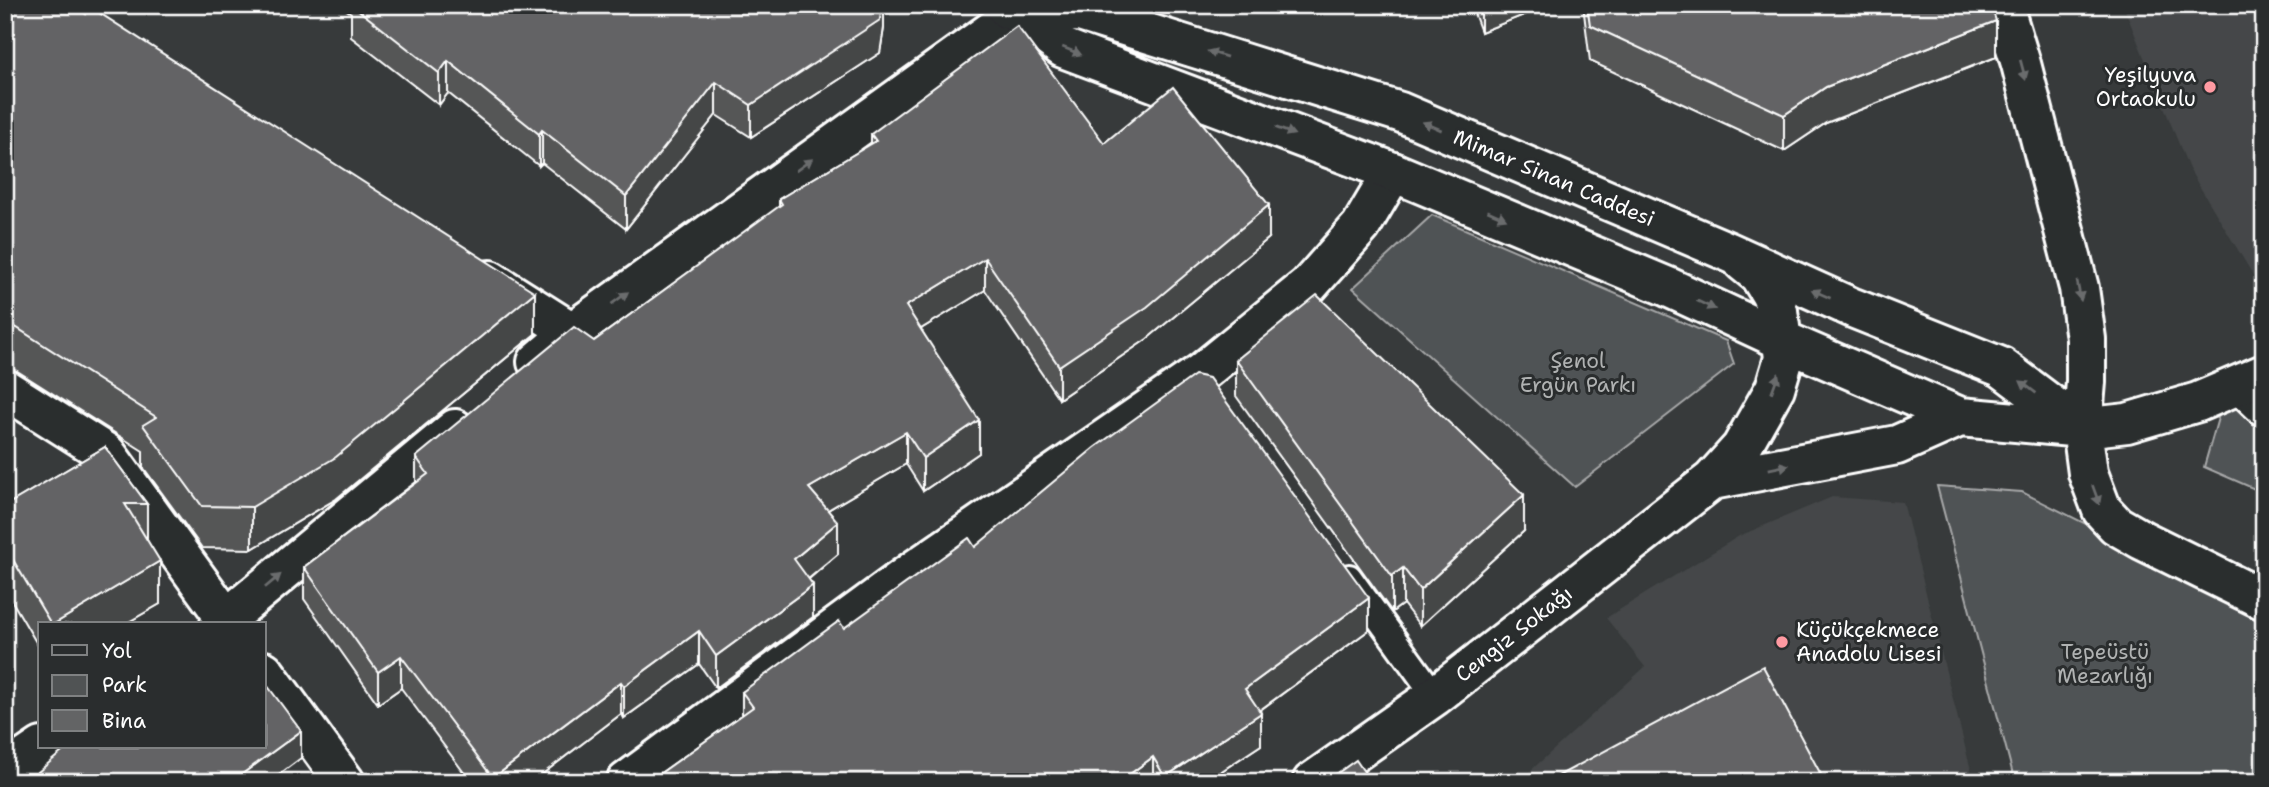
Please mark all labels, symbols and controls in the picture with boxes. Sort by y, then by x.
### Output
one-way arrow [1062,46,1083,57]
one-way arrow [1206,49,1227,59]
one-way arrow [2018,60,2029,82]
place label: Yeşilyuva Ortaokulu [2096,61,2196,113]
marker: Yeşilyuva Ortaokulu [2202,79,2218,95]
one-way arrow [1422,120,1443,131]
street label: Mimar Sinan Caddesi [1449,123,1659,233]
one-way arrow [1275,126,1296,137]
one-way arrow [795,158,813,172]
one-way arrow [1486,210,1507,221]
one-way arrow [2073,280,2084,302]
one-way arrow [1811,288,1831,300]
one-way arrow [610,291,629,305]
one-way arrow [1696,299,1716,310]
park label: Şenol Ergün Parkı [1520,347,1636,399]
one-way arrow [1770,372,1781,393]
one-way arrow [2018,380,2037,394]
one-way arrow [1768,461,1790,472]
one-way arrow [2091,484,2102,505]
one-way arrow [264,574,281,589]
street label: Cengiz Sokağı [1450,579,1578,689]
place label: Küçükçekmece Anadolu Lisesi [1796,616,1942,668]
legend [38,622,266,748]
marker: Küçükçekmece Anadolu Lisesi [1774,634,1790,650]
text: Yol [102,637,132,665]
park label: Tepeüstü Mezarlığı [2057,638,2153,690]
text: Park [102,671,147,699]
text: Bina [102,707,146,735]

